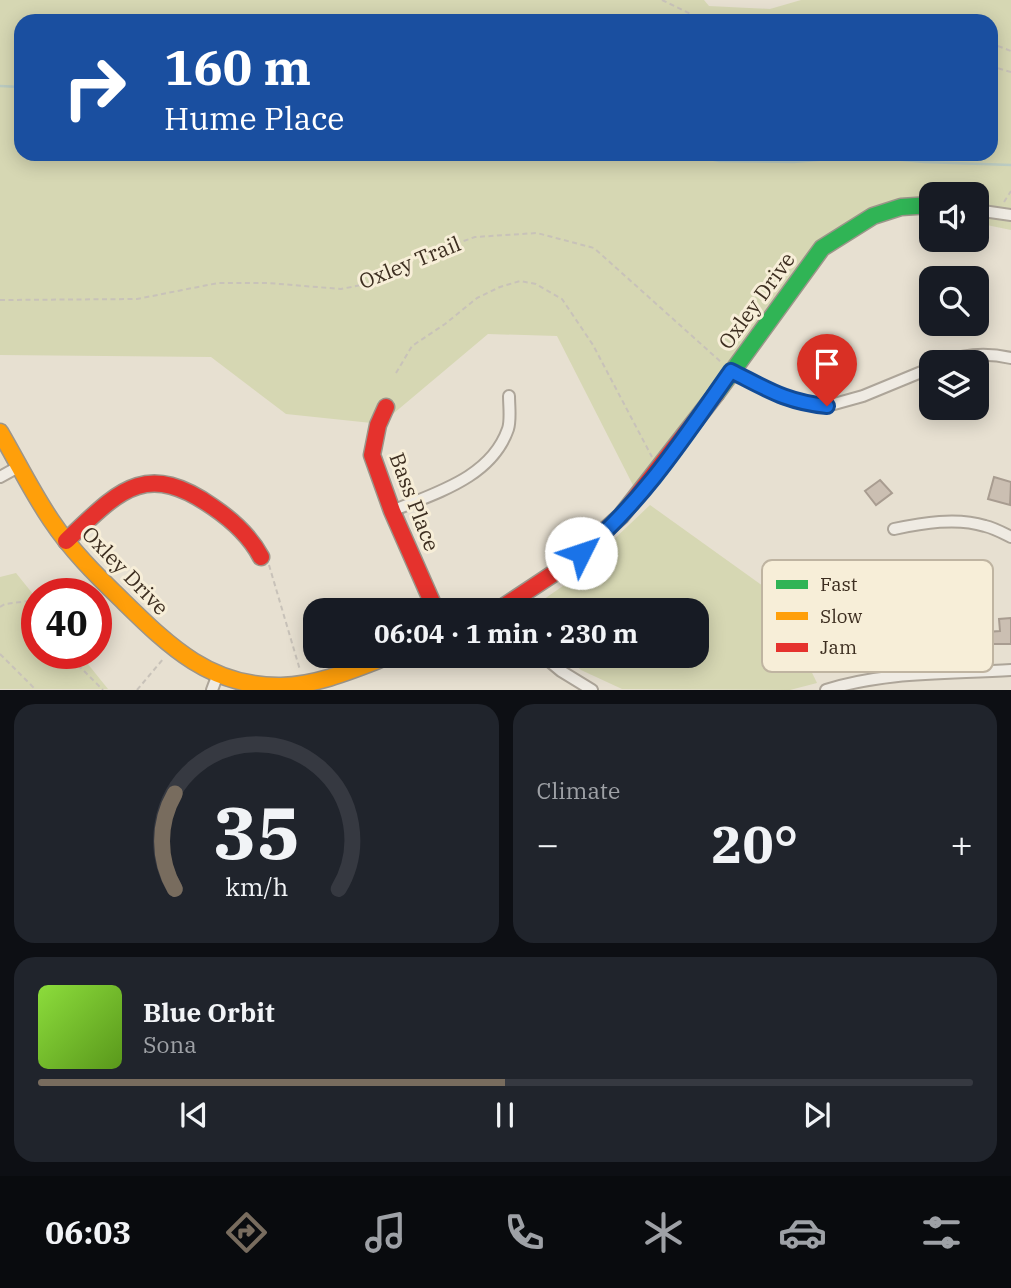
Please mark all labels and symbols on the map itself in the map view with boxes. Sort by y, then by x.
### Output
street label: Oxley Trail [355,229,465,295]
street label: Oxley Drive [712,246,801,354]
pin [797,334,857,406]
street label: Bass Place [383,448,447,555]
position arrow [544,516,618,590]
street label: Oxley Drive [76,520,175,621]
legend [762,560,993,672]
text: Fast [820,572,858,596]
speed limit sign: 40 [21,578,112,669]
text: Slow [820,604,862,628]
text: Jam [820,635,857,659]

